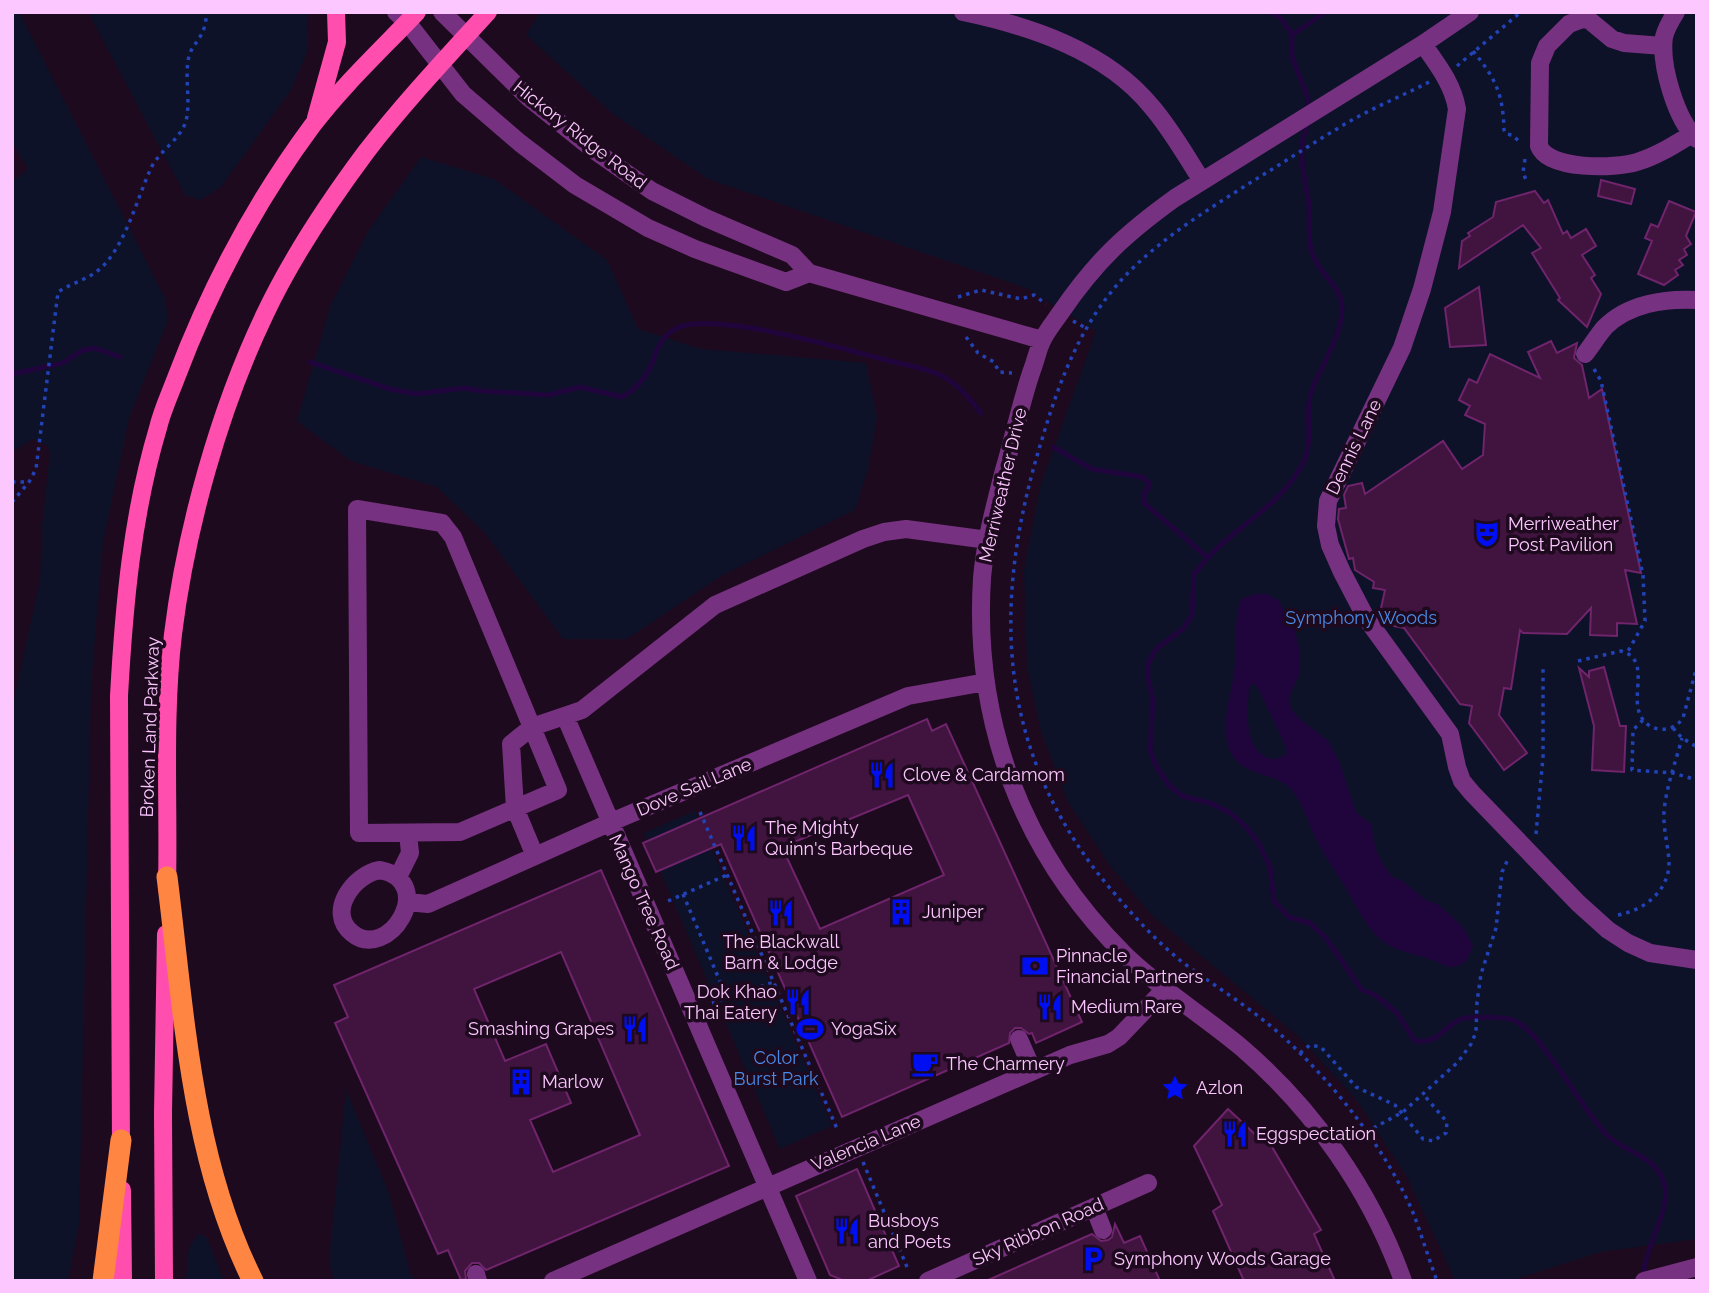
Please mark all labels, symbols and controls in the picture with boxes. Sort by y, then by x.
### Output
street label: Hickory Ridge Road [510,76,651,193]
street label: Dennis Lane [1322,396,1386,498]
street label: Merriweather Drive [975,405,1031,564]
place label: Merriweather Post Pavilion [1508,513,1619,555]
theatre icon: Merriweather Post Pavilion [1472,519,1502,549]
park label: Symphony Woods [1285,607,1437,628]
street label: Broken Land Parkway [136,636,163,818]
street label: Dove Sail Lane [633,753,755,820]
restaurant icon: Clove & Cardamom [867,760,897,790]
place label: Clove & Cardamom [903,764,1065,785]
place label: The Mighty Quinn's Barbeque [765,817,913,859]
restaurant icon: The Mighty Quinn's Barbeque [729,823,759,853]
street label: Mango Tree Road [605,831,684,973]
building icon: Juniper [886,897,916,927]
restaurant icon: The Blackwall Barn & Lodge [766,898,796,928]
place label: Juniper [922,901,984,922]
place label: The Blackwall Barn & Lodge [723,931,839,973]
place label: Pinnacle Financial Partners [1056,945,1204,987]
bank icon: Pinnacle Financial Partners [1020,951,1050,981]
place label: Dok Khao Thai Eatery [684,981,777,1023]
restaurant icon: Dok Khao Thai Eatery [783,987,813,1017]
restaurant icon: Medium Rare [1035,992,1065,1022]
place label: Medium Rare [1071,996,1183,1017]
restaurant icon: Smashing Grapes [620,1014,650,1044]
sports icon: YogaSix [795,1014,825,1044]
place label: Smashing Grapes [468,1018,614,1039]
place label: YogaSix [831,1018,897,1039]
park label: Color Burst Park [733,1047,819,1089]
cafe icon: The Charmery [910,1049,940,1079]
place label: The Charmery [946,1053,1065,1074]
building icon: Marlow [506,1067,536,1097]
place label: Marlow [542,1071,604,1092]
place icon: Azlon [1160,1073,1190,1103]
place label: Azlon [1196,1077,1243,1098]
street label: Valencia Lane [808,1110,924,1175]
restaurant icon: Eggspectation [1220,1119,1250,1149]
place label: Eggspectation [1256,1123,1376,1144]
street label: Sky Ribbon Road [969,1193,1107,1270]
place label: Busboys and Poets [868,1210,951,1252]
restaurant icon: Busboys and Poets [832,1216,862,1246]
parking icon: Symphony Woods Garage [1078,1244,1108,1274]
place label: Symphony Woods Garage [1114,1248,1331,1269]

